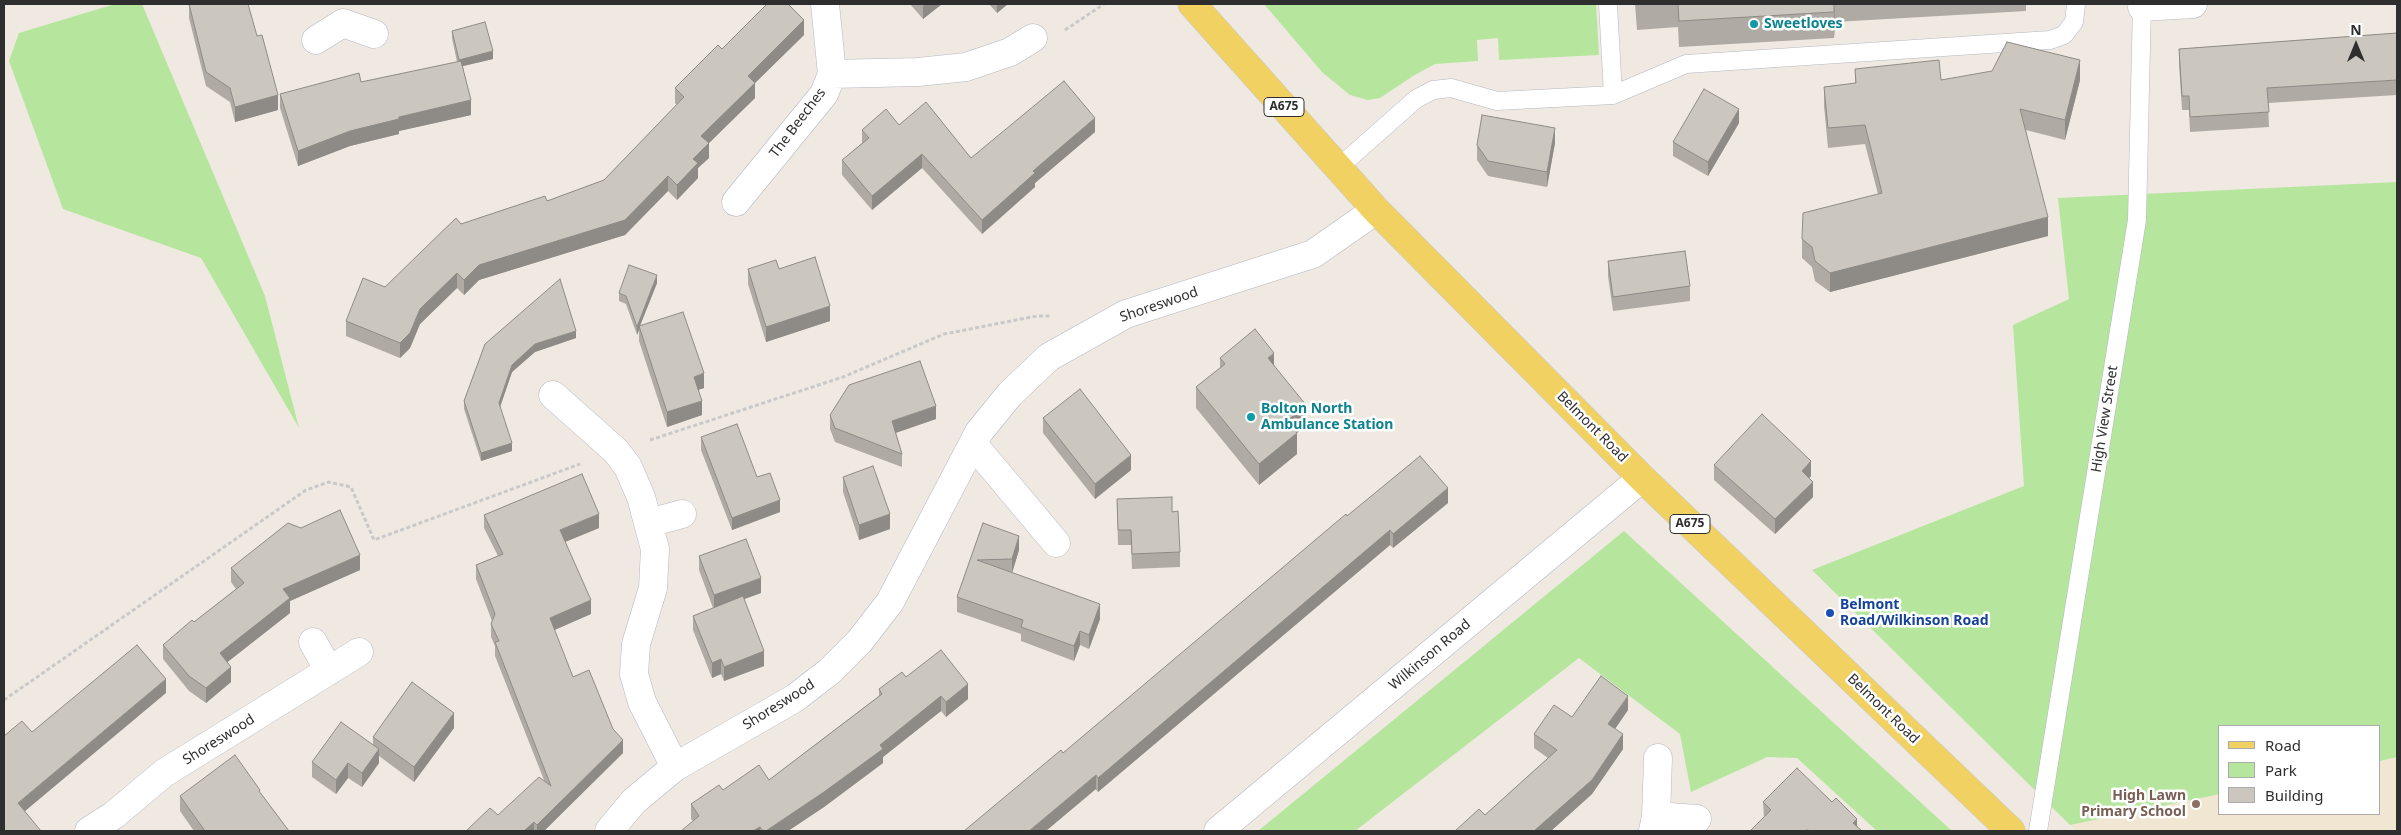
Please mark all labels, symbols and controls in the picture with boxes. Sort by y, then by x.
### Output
place label: Sweetloves [1764,16,1843,32]
marker: Sweetloves [1748,18,1760,30]
north arrow [2331,20,2381,70]
text: N [2350,20,2362,39]
street label: The Beeches [766,85,830,161]
road number: A675 [1264,98,1304,116]
street label: Shoreswood [1118,284,1200,326]
street label: High View Street [2088,364,2122,474]
street label: Belmont Road [1553,388,1631,466]
place label: Bolton North Ambulance Station [1261,401,1393,434]
marker: Bolton North Ambulance Station [1245,411,1257,423]
road number: A675 [1670,514,1710,534]
place label: Belmont Road/Wilkinson Road [1840,597,1989,630]
marker: Belmont Road/Wilkinson Road [1824,607,1836,619]
street label: Wilkinson Road [1386,616,1474,694]
street label: Belmont Road [1844,671,1922,747]
street label: Shoreswood [740,676,818,734]
street label: Shoreswood [180,711,258,769]
legend [2218,725,2381,815]
text: Road [2265,735,2301,755]
text: Park [2265,760,2297,780]
text: Building [2265,785,2323,805]
place label: High Lawn Primary School [2081,788,2186,820]
marker: High Lawn Primary School [2190,798,2202,810]

